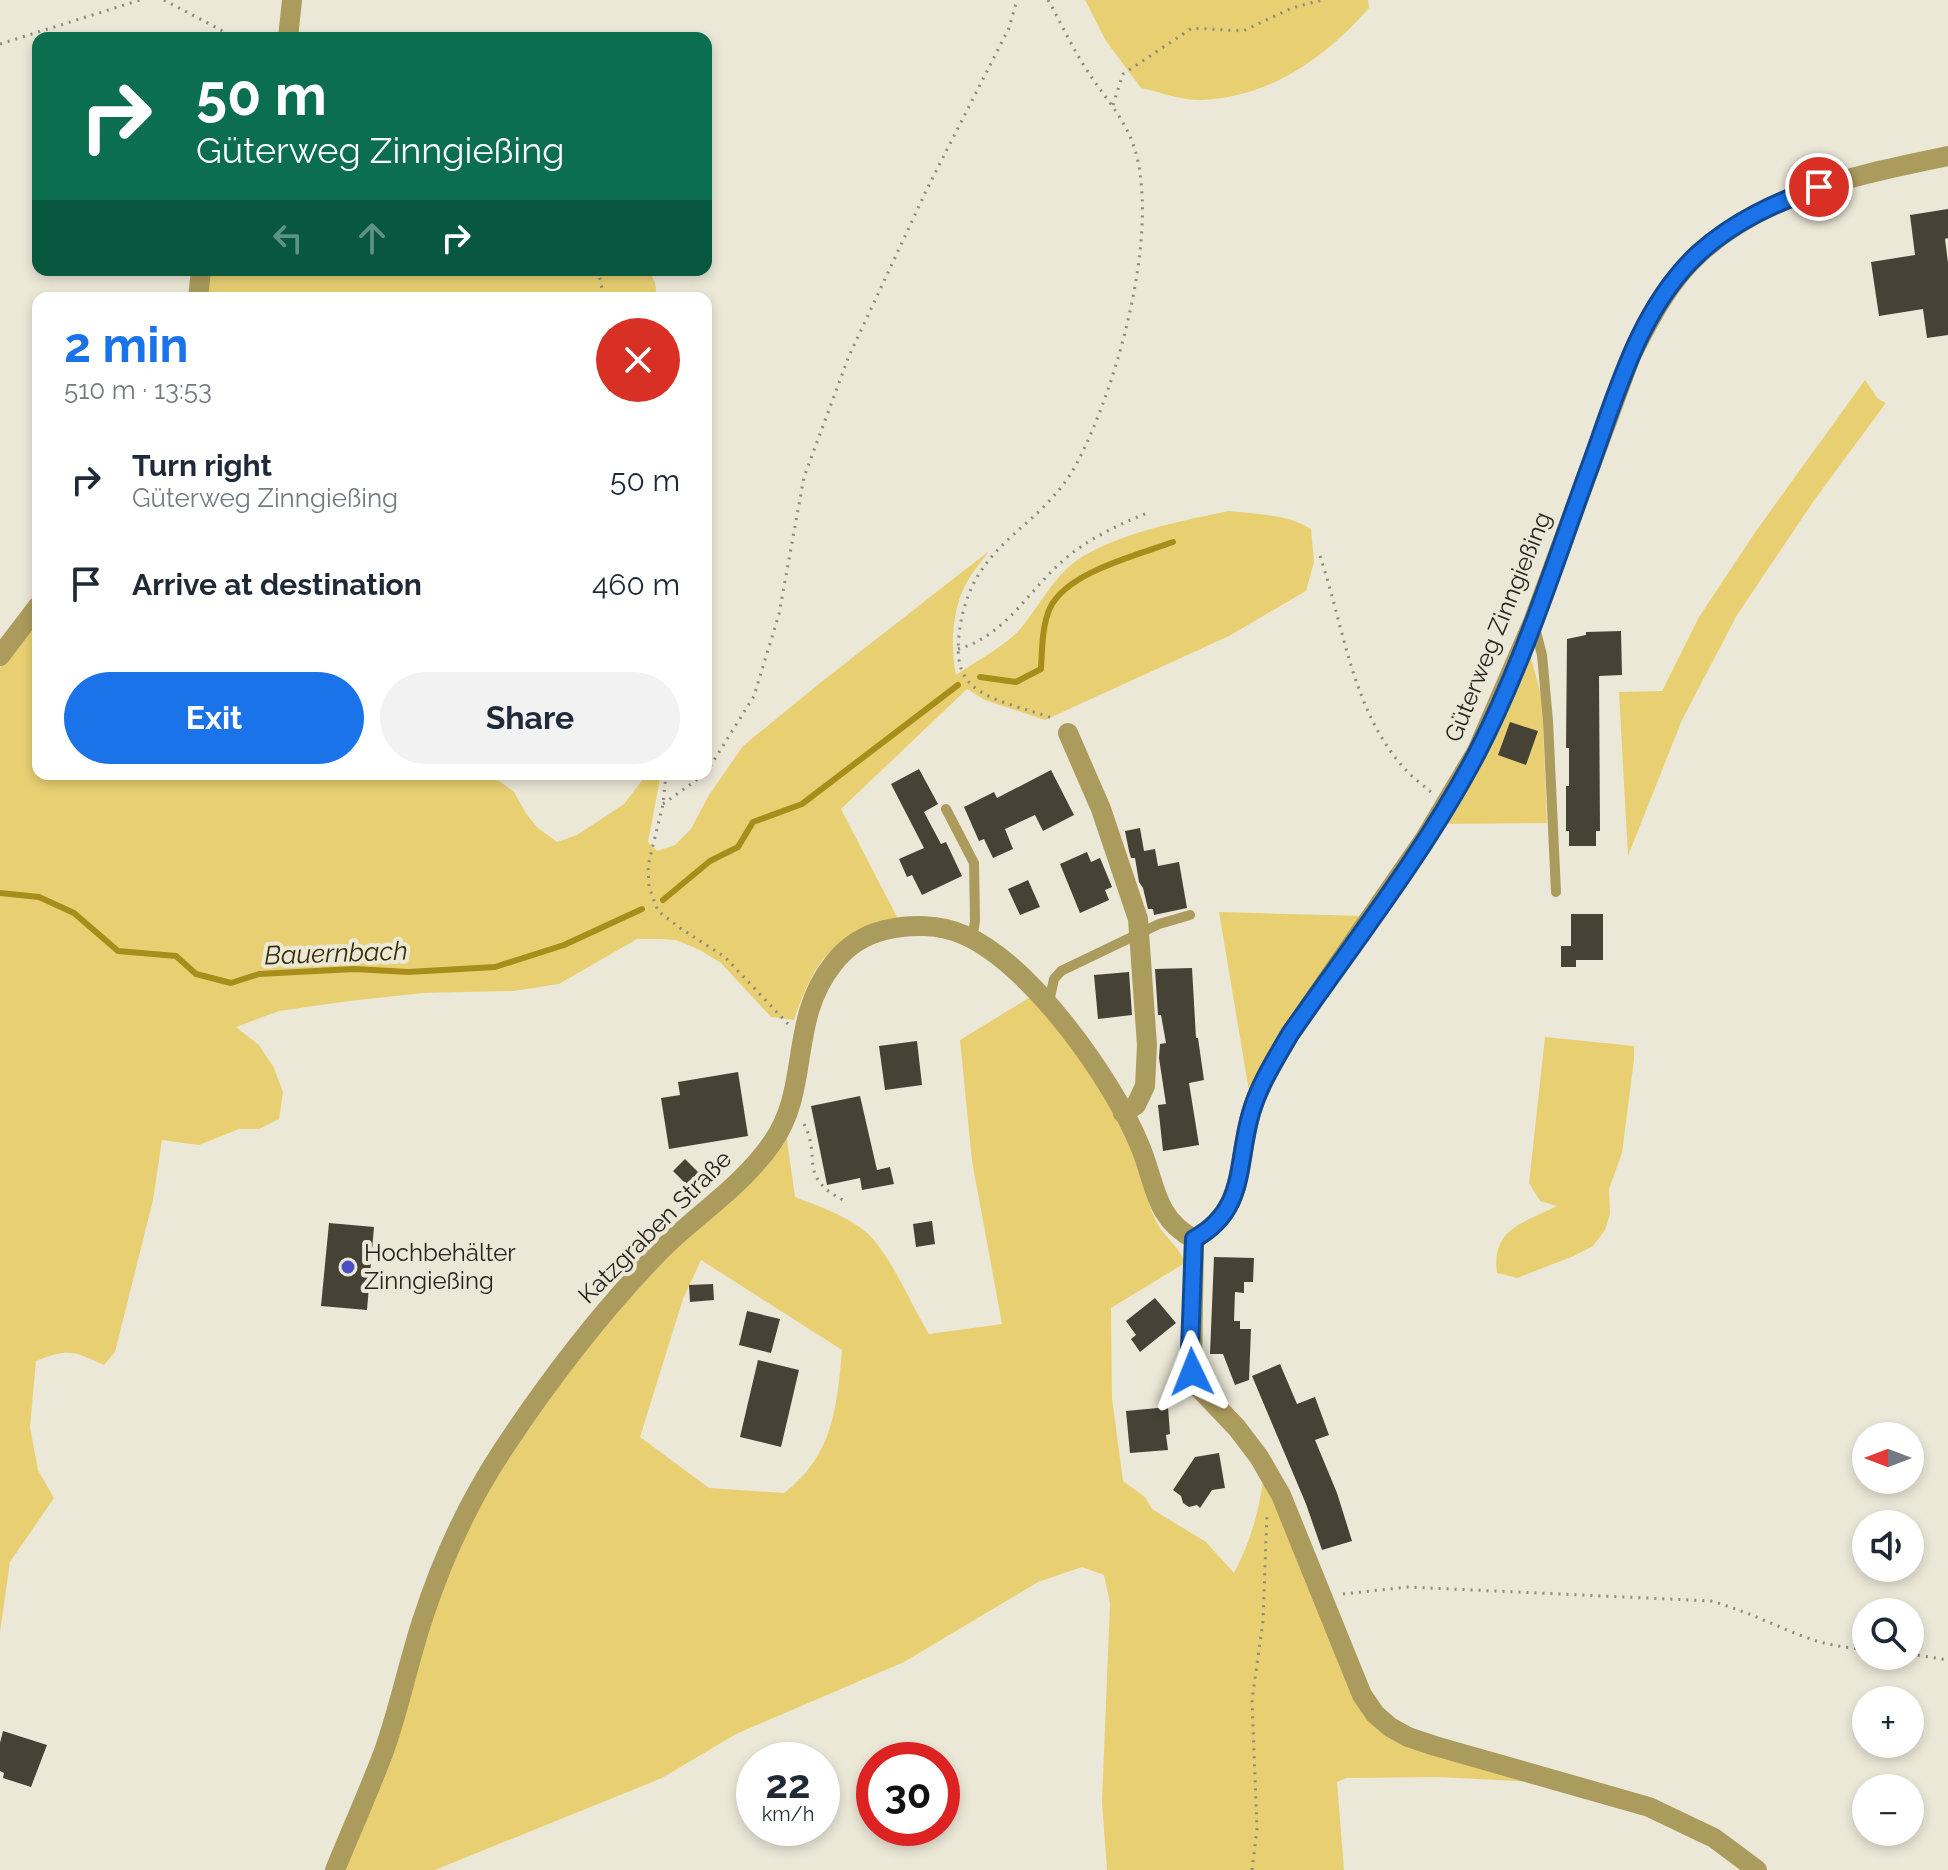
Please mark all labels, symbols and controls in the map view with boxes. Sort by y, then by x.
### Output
text: 50 m [196,62,327,128]
icon: right [64,64,168,168]
text: Güterweg Zinngießing [196,129,564,171]
pin [1785,153,1853,221]
icon: arrive [1797,165,1841,209]
icon: left [266,216,310,260]
icon: ahead [350,216,394,260]
icon: right [434,216,478,260]
text: 2 min [64,317,189,373]
button: close [596,318,680,402]
text: 510 m · 13:53 [64,375,212,405]
text: Turn right [132,448,272,483]
icon: right [64,458,108,502]
text: 50 m [610,463,680,498]
text: Güterweg Zinngießing [132,483,398,513]
street label: Güterweg Zinngießing [1438,508,1557,746]
icon: arrive [64,562,108,606]
text: Arrive at destination [132,567,422,602]
text: 460 m [592,567,680,602]
button: Exit [64,672,364,764]
button: Share [380,672,680,764]
water label: Bauernbach [264,936,408,970]
street label: Katzgraben Straße [572,1144,737,1309]
place label: Hochbehälter Zinngießing [364,1238,516,1295]
marker: Hochbehälter Zinngießing [339,1258,357,1276]
position arrow [1150,1330,1234,1414]
north arrow [1852,1422,1924,1494]
map controls [1852,1422,1924,1846]
button: sound [1852,1510,1924,1582]
button: search [1852,1598,1924,1670]
button: + [1852,1686,1924,1758]
speed limit sign: 30 [856,1742,960,1846]
text: 22 [765,1760,811,1807]
button: − [1852,1774,1924,1846]
text: km/h [762,1802,814,1826]

